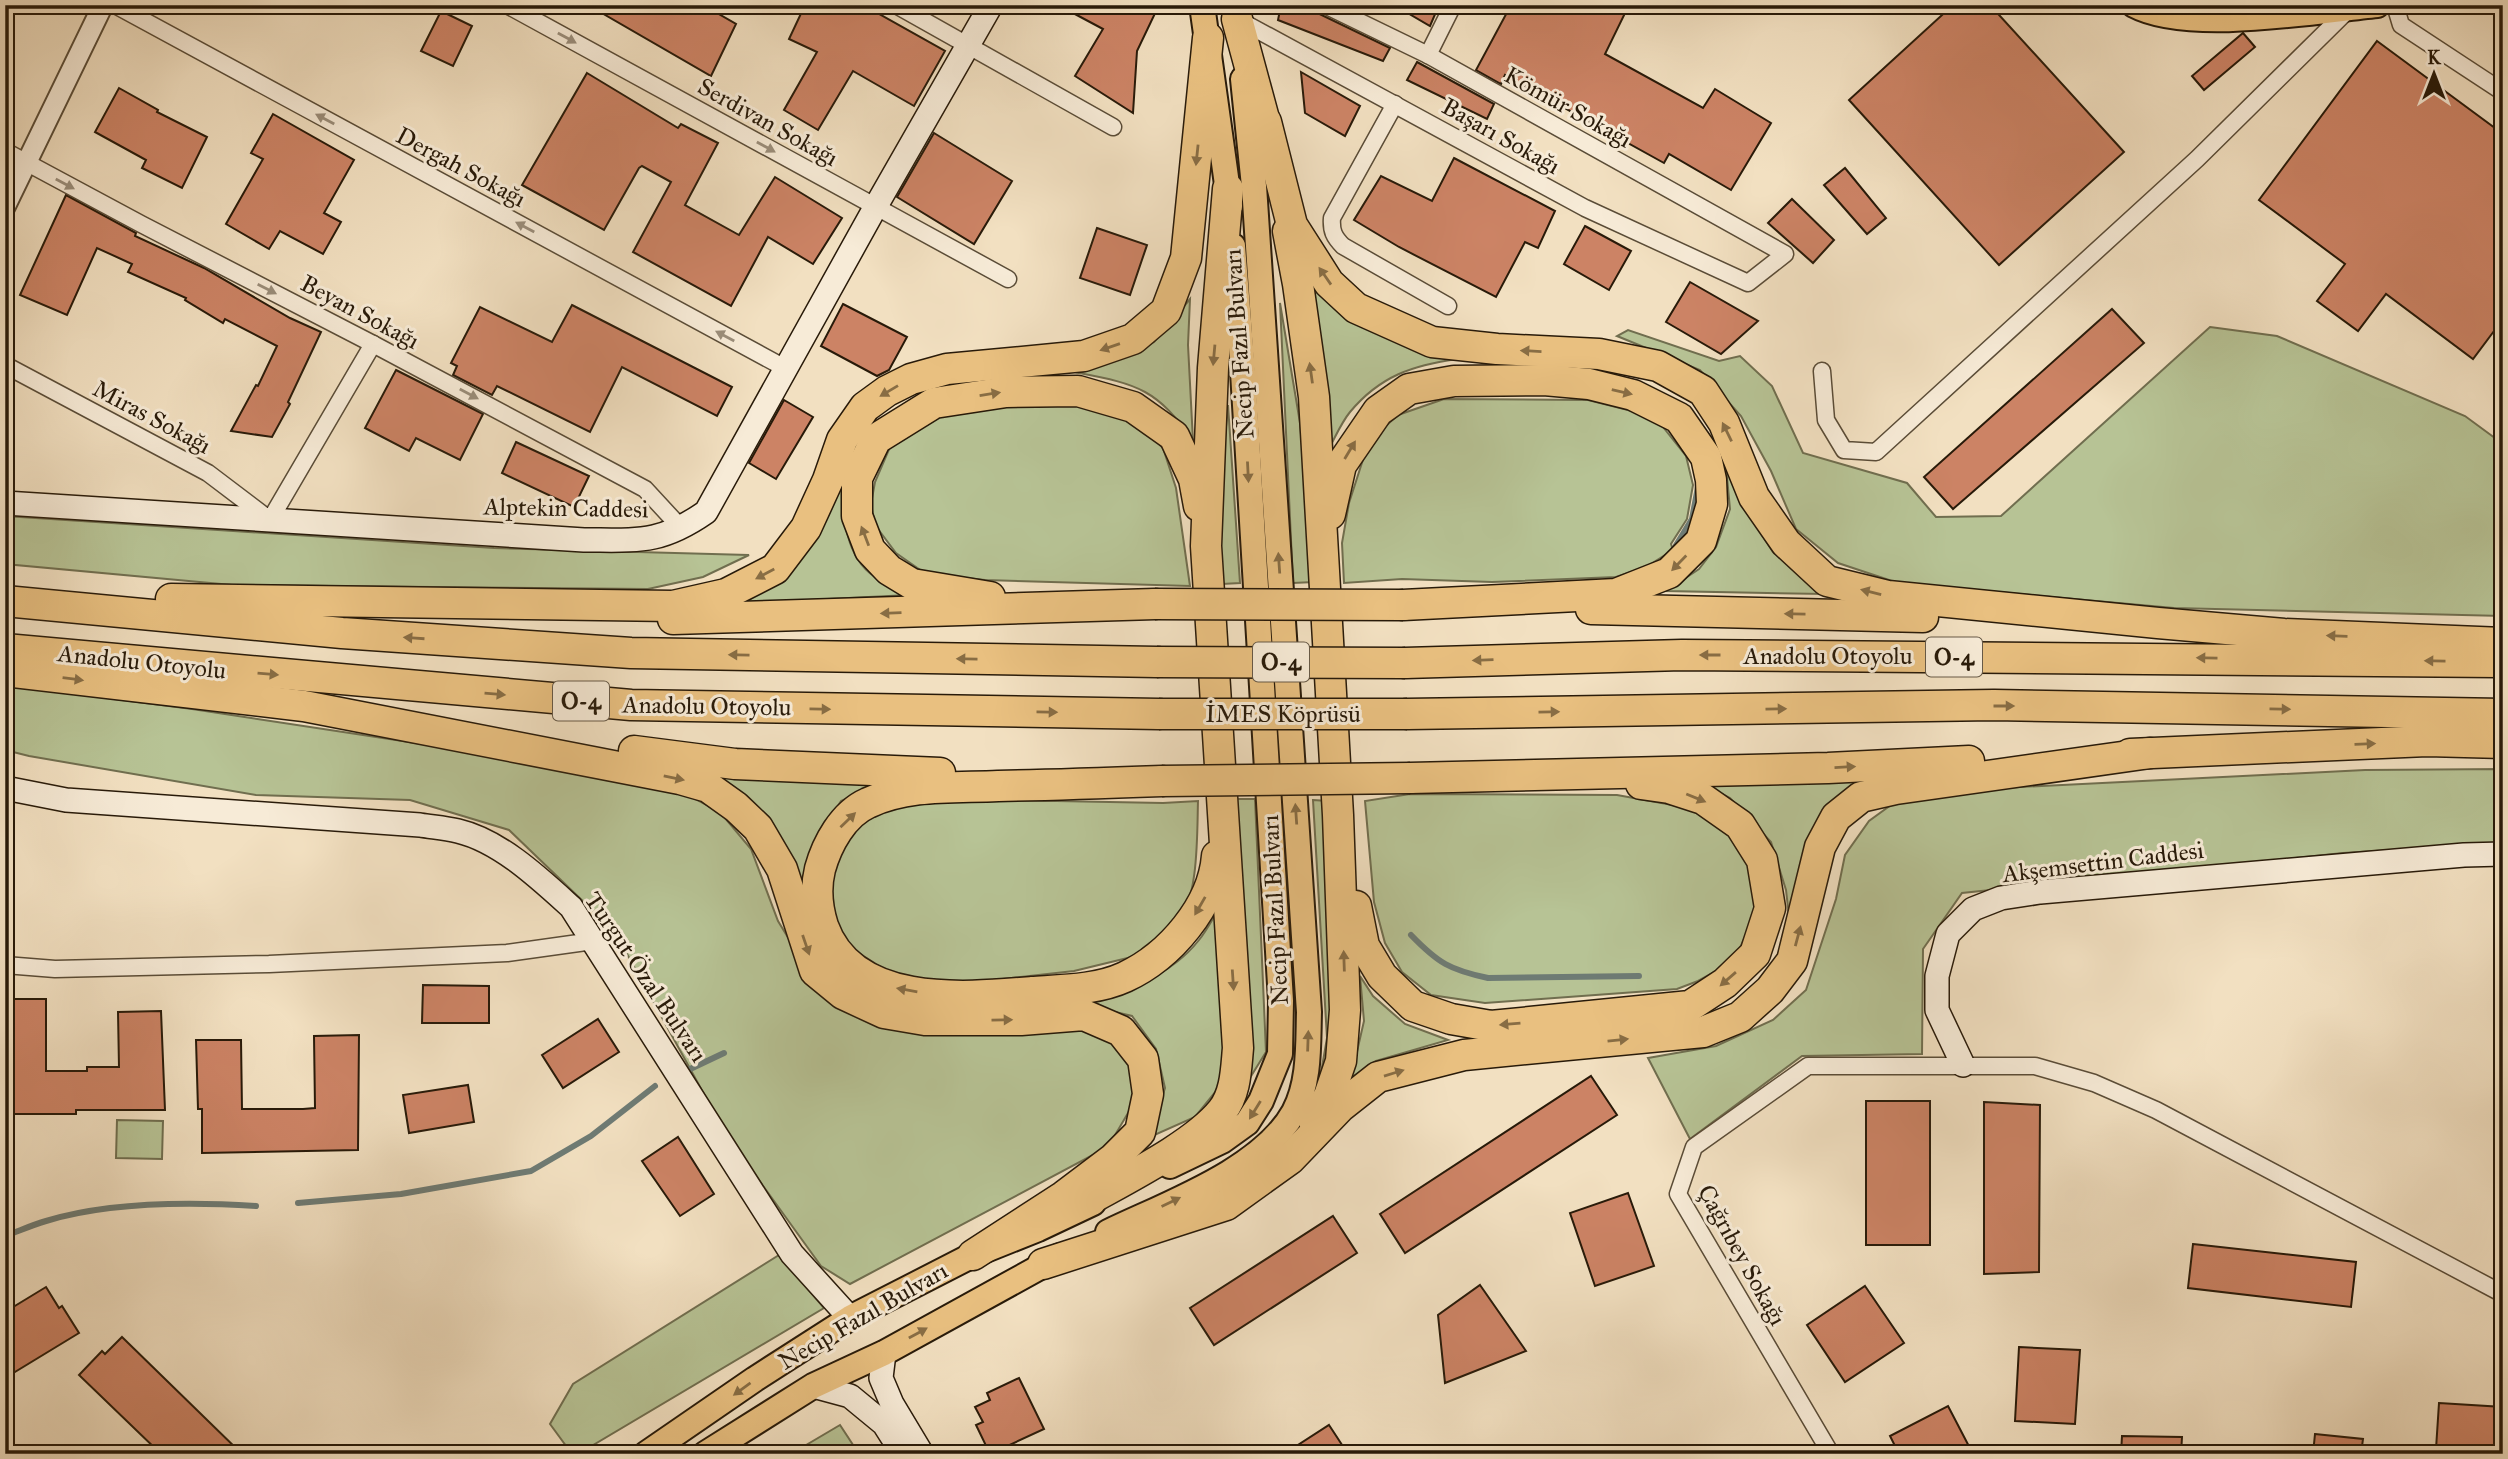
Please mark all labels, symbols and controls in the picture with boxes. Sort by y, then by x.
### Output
one-way arrow [557,32,576,44]
north arrow [2400,38,2470,108]
text: K [2427,46,2442,69]
street label: Kömür Sokağı [1499,60,1637,154]
street label: Serdivan Sokağı [693,71,844,173]
street label: Başarı Sokağı [1437,91,1566,181]
one-way arrow [315,113,335,125]
street label: Dergah Sokağı [391,120,531,214]
one-way arrow [757,140,777,152]
one-way arrow [1191,144,1202,166]
one-way arrow [55,178,75,190]
one-way arrow [515,222,535,233]
street label: Necip Fazıl Bulvarı [1217,248,1261,440]
one-way arrow [1318,267,1332,285]
street label: Beyan Sokağı [295,268,425,356]
one-way arrow [257,283,277,294]
one-way arrow [715,330,735,342]
one-way arrow [1100,342,1121,353]
one-way arrow [1208,344,1219,366]
one-way arrow [1520,345,1542,356]
one-way arrow [1305,362,1316,384]
street label: Miras Sokağı [88,373,217,461]
one-way arrow [880,385,899,397]
one-way arrow [1611,387,1633,398]
one-way arrow [459,388,479,400]
one-way arrow [979,389,1001,400]
one-way arrow [1722,422,1733,442]
one-way arrow [1344,441,1357,460]
one-way arrow [1243,461,1254,483]
street label: Alptekin Caddesi [482,492,649,524]
one-way arrow [859,526,870,547]
one-way arrow [1273,552,1284,574]
one-way arrow [1672,554,1688,571]
one-way arrow [755,569,775,580]
one-way arrow [1860,586,1882,597]
one-way arrow [880,607,902,618]
one-way arrow [1784,609,1806,620]
one-way arrow [2325,631,2347,642]
one-way arrow [403,632,425,643]
street label: Anadolu Otoyolu [55,638,228,686]
road number: O-4 [1926,638,1982,677]
street label: Anadolu Otoyolu [1742,641,1913,671]
road number: O-4 [1253,642,1309,682]
one-way arrow [728,649,750,661]
one-way arrow [1699,649,1721,661]
one-way arrow [2196,652,2218,664]
one-way arrow [955,653,977,665]
one-way arrow [1471,655,1493,666]
one-way arrow [2423,656,2445,667]
one-way arrow [257,669,279,680]
one-way arrow [62,673,84,684]
road number: O-4 [553,681,609,720]
one-way arrow [484,689,506,700]
street label: Anadolu Otoyolu [621,690,792,722]
street label: İMES Köprüsü [1205,699,1361,729]
one-way arrow [1993,700,2015,711]
one-way arrow [809,703,831,714]
one-way arrow [1766,703,1788,714]
one-way arrow [2270,703,2292,715]
one-way arrow [1538,706,1560,718]
one-way arrow [1037,707,1059,718]
one-way arrow [2354,738,2376,749]
one-way arrow [1834,761,1856,772]
one-way arrow [663,773,685,784]
one-way arrow [1686,792,1707,803]
one-way arrow [1290,803,1301,825]
one-way arrow [839,811,856,828]
street label: Necip Fazıl Bulvarı [1255,814,1295,1006]
street label: Akşemsettin Caddesi [2000,835,2206,889]
street label: Turgut Özal Bulvarı [578,886,714,1068]
one-way arrow [1194,896,1206,915]
one-way arrow [1793,925,1804,947]
one-way arrow [801,935,812,956]
one-way arrow [1338,950,1349,972]
one-way arrow [1228,970,1239,992]
one-way arrow [1719,971,1737,987]
one-way arrow [896,984,918,995]
one-way arrow [991,1015,1013,1026]
one-way arrow [1499,1019,1521,1030]
one-way arrow [1302,1030,1313,1052]
one-way arrow [1607,1035,1629,1046]
one-way arrow [1383,1067,1404,1077]
one-way arrow [1249,1100,1262,1119]
street label: Çağrıbey Sokağı [1691,1179,1793,1331]
one-way arrow [1161,1196,1181,1208]
street label: Necip Fazıl Bulvarı [773,1255,953,1377]
one-way arrow [908,1328,928,1339]
one-way arrow [733,1381,751,1395]

